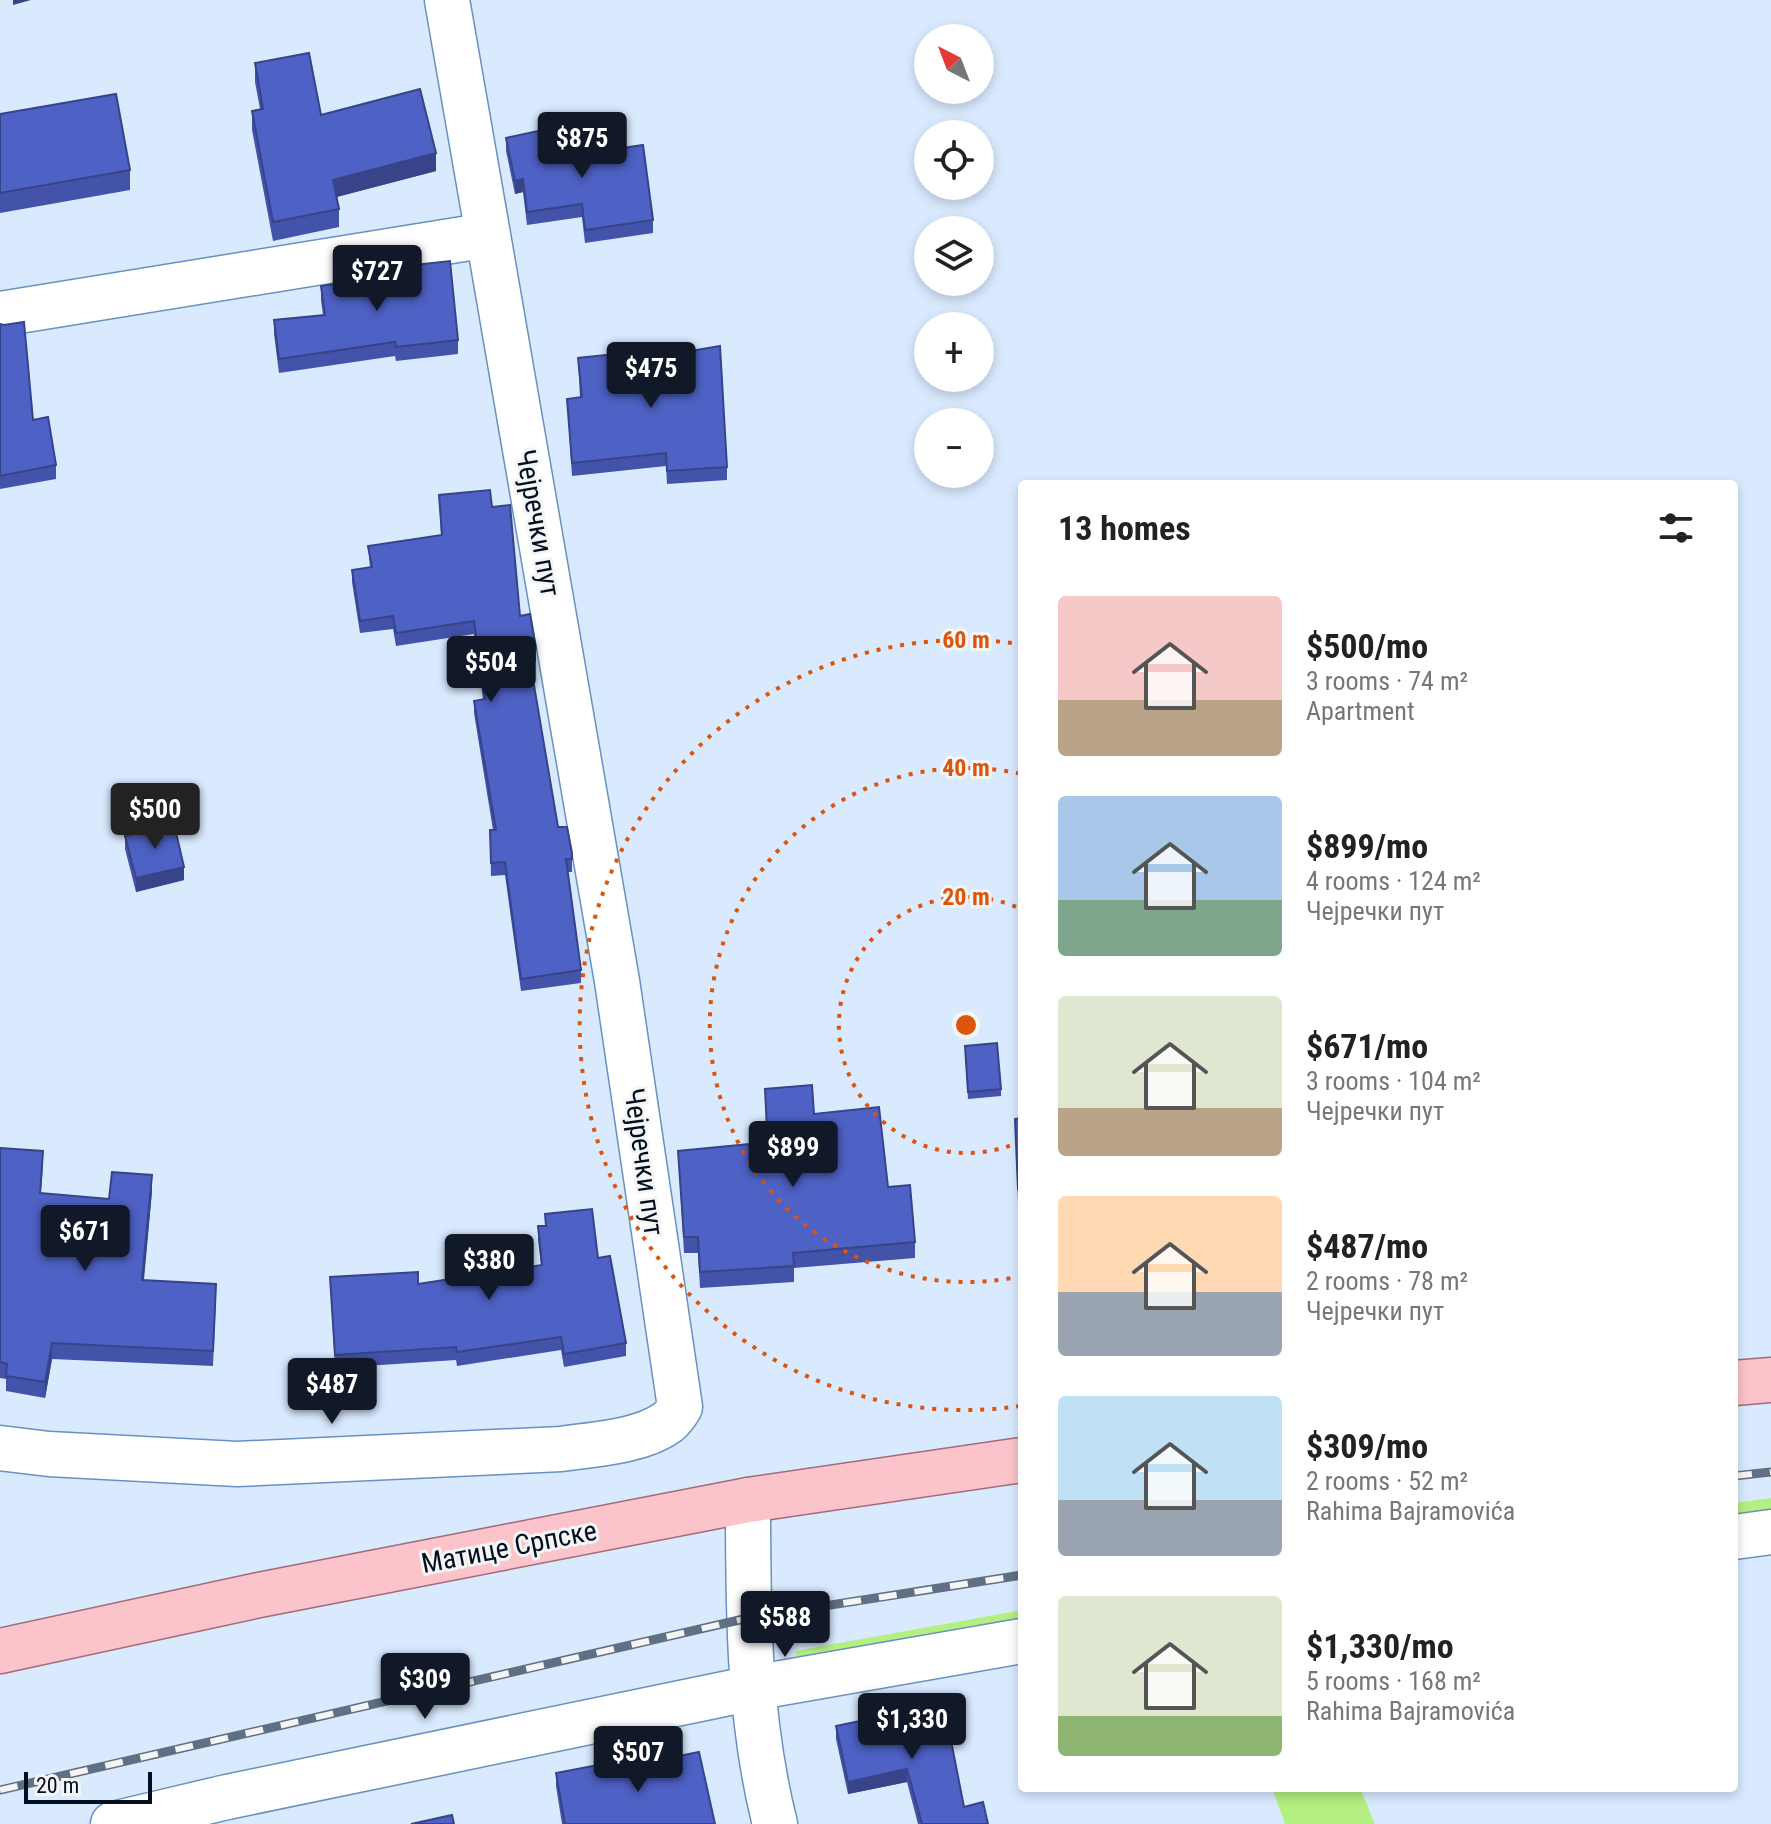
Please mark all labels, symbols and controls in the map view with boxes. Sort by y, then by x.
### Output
north arrow [914,24,994,104]
map controls [914,24,994,488]
pin: $875 [535,112,629,180]
button: locate [914,120,994,200]
text: $875 [556,123,608,153]
button: layers [914,216,994,296]
pin: $727 [330,245,424,313]
text: $727 [351,256,403,286]
button: + [914,312,994,392]
pin: $475 [604,342,698,410]
text: $475 [625,353,677,383]
button: − [914,408,994,488]
street label: Чејречки пут [509,447,567,599]
icon: filters [1654,506,1698,550]
text: 13 homes [1058,508,1191,548]
text: 60 m [942,626,990,654]
text: $500/mo [1306,626,1428,666]
icon: home [1122,628,1218,724]
pin: $504 [444,636,538,704]
text: $504 [465,647,517,677]
text: 3 rooms · 74 m² [1306,666,1468,696]
text: Apartment [1306,696,1415,726]
text: 40 m [942,754,990,782]
pin: $500 [108,783,202,851]
text: $500 [129,794,181,824]
text: $899/mo [1306,826,1428,866]
icon: home [1122,828,1218,924]
text: 4 rooms · 124 m² [1306,866,1481,896]
text: 20 m [942,883,990,911]
text: Чејречки пут [1306,896,1444,926]
centre of rings [952,1011,980,1039]
text: $671/mo [1306,1026,1428,1066]
icon: home [1122,1028,1218,1124]
text: 3 rooms · 104 m² [1306,1066,1481,1096]
street label: Чејречки пут [617,1086,671,1238]
text: Чејречки пут [1306,1096,1444,1126]
pin: $899 [746,1121,840,1189]
text: $899 [767,1132,819,1162]
pin: $671 [38,1205,132,1273]
text: $671 [59,1216,111,1246]
text: $487/mo [1306,1226,1428,1266]
icon: home [1122,1228,1218,1324]
pin: $380 [442,1234,536,1302]
text: $380 [463,1245,515,1275]
text: 2 rooms · 78 m² [1306,1266,1468,1296]
text: Чејречки пут [1306,1296,1444,1326]
pin: $487 [285,1358,379,1426]
text: $487 [306,1369,358,1399]
text: $309/mo [1306,1426,1428,1466]
icon: home [1122,1428,1218,1524]
text: 2 rooms · 52 m² [1306,1466,1468,1496]
text: Rahima Bajramovića [1306,1496,1515,1526]
street label: Матице Српске [418,1514,600,1580]
pin: $588 [738,1591,832,1659]
text: $588 [759,1602,811,1632]
text: $1,330/mo [1306,1626,1454,1666]
icon: home [1122,1628,1218,1724]
pin: $309 [378,1653,472,1721]
text: $309 [399,1664,451,1694]
text: 5 rooms · 168 m² [1306,1666,1481,1696]
pin: $1,330 [847,1693,977,1761]
text: Rahima Bajramovića [1306,1696,1515,1726]
text: $1,330 [876,1704,948,1734]
pin: $507 [591,1726,685,1794]
text: $507 [612,1737,664,1767]
scale bar [24,1768,152,1804]
text: 20 m [36,1773,79,1798]

